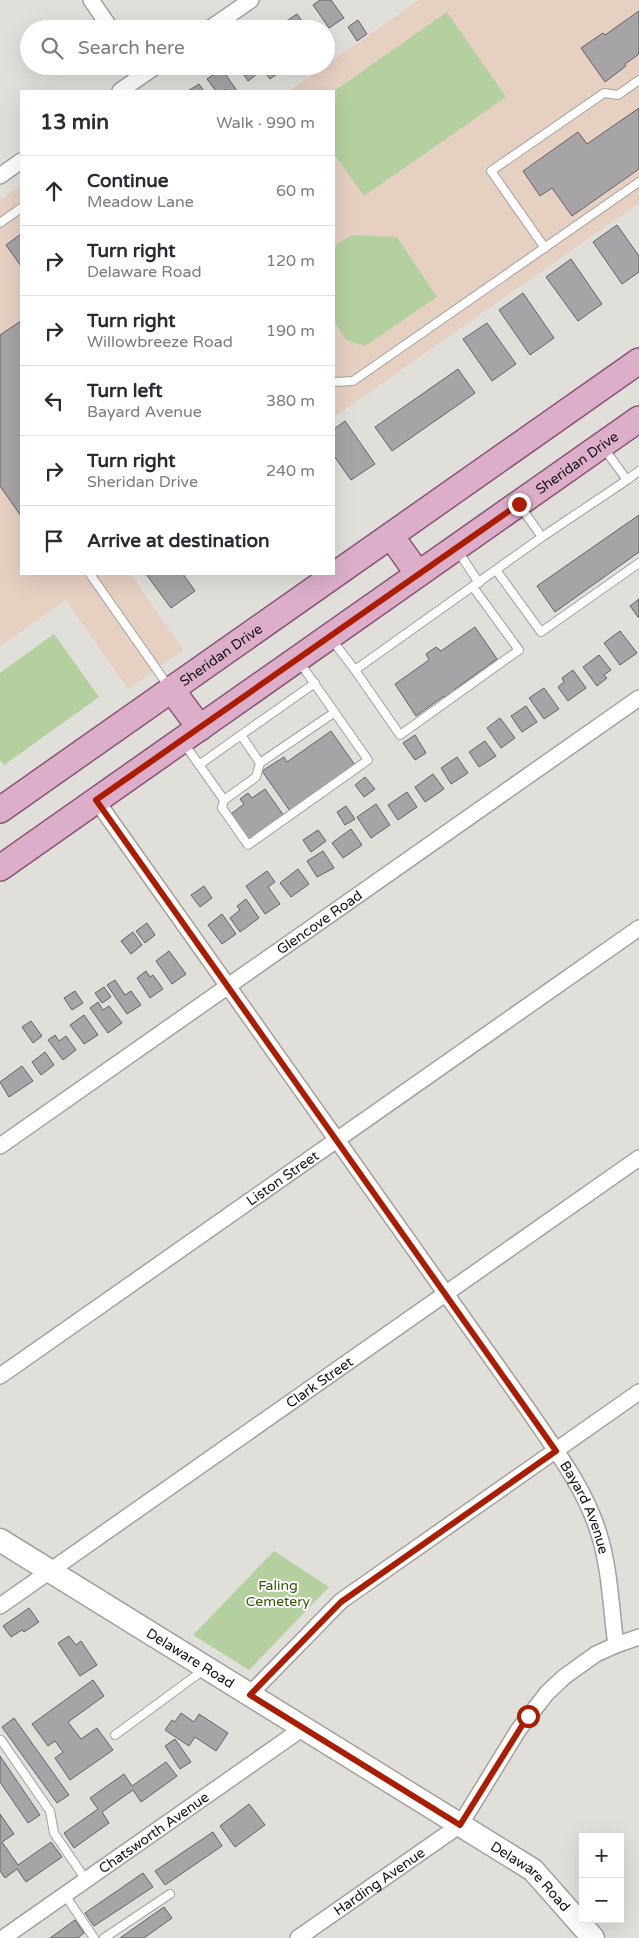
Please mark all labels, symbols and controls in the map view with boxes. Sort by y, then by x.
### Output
search box [20,20,335,75]
icon: search [38,34,66,62]
text: Search here [78,37,185,59]
text: 13 min [40,110,109,135]
text: Walk · 990 m [216,113,315,133]
text: Continue [87,170,169,192]
icon: ahead [40,177,68,205]
text: 60 m [276,181,315,201]
text: Meadow Lane [87,192,194,212]
text: Turn right [87,240,175,262]
icon: right [40,247,68,275]
text: 120 m [266,251,315,271]
text: Delaware Road [87,262,201,282]
text: Turn right [87,310,175,332]
icon: right [40,317,68,345]
text: 190 m [266,321,315,341]
text: Willowbreeze Road [87,332,233,352]
text: Turn left [87,380,163,402]
icon: left [40,387,68,415]
text: 380 m [266,391,315,411]
text: Bayard Avenue [87,402,202,422]
street label: Sheridan Drive [532,428,622,498]
text: Turn right [87,450,175,472]
icon: right [40,457,68,485]
text: 240 m [266,461,315,481]
text: Sheridan Drive [87,472,198,492]
route end [508,493,531,516]
icon: arrive [40,527,68,555]
text: Arrive at destination [87,530,270,552]
street label: Sheridan Drive [177,620,266,690]
street label: Glencove Road [274,887,366,958]
street label: Liston Street [243,1147,323,1210]
street label: Clark Street [283,1353,357,1412]
street label: Bayard Avenue [556,1458,612,1556]
park label: Faling Cemetery [246,1577,311,1610]
street label: Delaware Road [143,1625,237,1692]
route start [517,1705,540,1728]
street label: Chatsworth Avenue [96,1788,212,1877]
map controls [579,1833,624,1923]
button: + [579,1833,624,1878]
street label: Delaware Road [487,1838,574,1915]
street label: Harding Avenue [331,1844,428,1919]
button: − [579,1878,624,1923]

